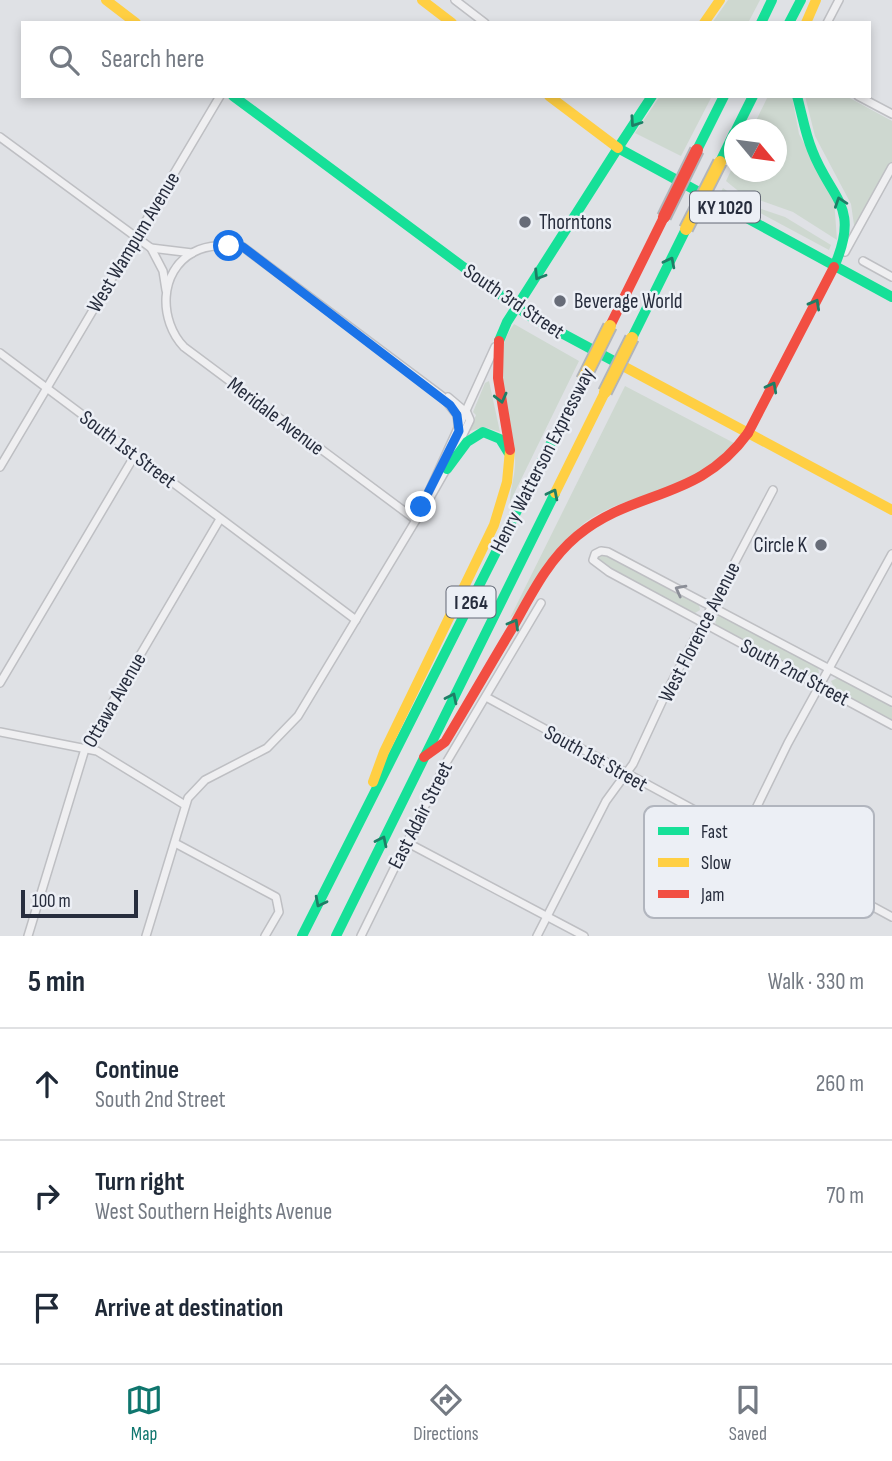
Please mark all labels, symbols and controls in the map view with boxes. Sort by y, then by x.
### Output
search box [21,21,871,98]
icon: search [45,41,83,79]
text: Search here [101,44,204,75]
one-way arrow [630,114,643,127]
north arrow [724,119,787,182]
street label: West Wampum Avenue [82,168,185,317]
road number: KY 1020 [690,192,760,223]
one-way arrow [834,196,848,208]
place label: Thorntons [539,210,612,235]
marker: Thorntons [517,214,533,230]
route start [213,230,244,261]
one-way arrow [662,257,676,269]
street label: South 3rd Street [459,259,569,344]
one-way arrow [534,267,547,280]
place label: Beverage World [574,289,683,314]
marker: Beverage World [552,293,568,309]
one-way arrow [807,298,820,311]
street label: Henry Watterson Expressway [485,364,600,557]
street label: Meridale Avenue [222,372,329,461]
one-way arrow [764,382,777,394]
one-way arrow [493,392,507,404]
street label: South 1st Street [75,405,181,494]
one-way arrow [545,489,559,502]
route end [405,491,436,522]
place label: Circle K [754,533,807,558]
marker: Circle K [813,537,829,553]
street label: West Florence Avenue [653,558,746,707]
one-way arrow [675,585,687,598]
road number: I 264 [447,586,496,618]
one-way arrow [506,618,519,631]
street label: South 2nd Street [736,633,853,711]
street label: Ottawa Avenue [77,648,152,752]
one-way arrow [443,693,457,705]
street label: South 1st Street [540,720,652,797]
street label: East Adair Street [383,758,458,873]
legend [644,806,874,918]
text: Fast [701,821,728,844]
one-way arrow [374,835,388,848]
text: Slow [701,852,731,875]
text: Jam [700,884,724,907]
scale bar [21,887,138,919]
text: 100 m [32,890,71,913]
one-way arrow [314,895,328,907]
text: 5 min [28,964,85,1000]
text: Walk · 330 m [768,968,864,996]
text: Continue [95,1055,179,1086]
icon: ahead [28,1065,66,1103]
text: 260 m [816,1070,864,1098]
text: South 2nd Street [95,1086,226,1114]
text: Turn right [95,1167,184,1198]
icon: right [28,1177,66,1215]
text: 70 m [826,1182,864,1210]
text: West Southern Heights Avenue [95,1198,332,1226]
icon: arrive [28,1289,66,1327]
text: Arrive at destination [95,1293,283,1324]
tab: Map [125,1381,163,1446]
tab: Directions [413,1381,479,1446]
tab: Saved [729,1381,767,1446]

